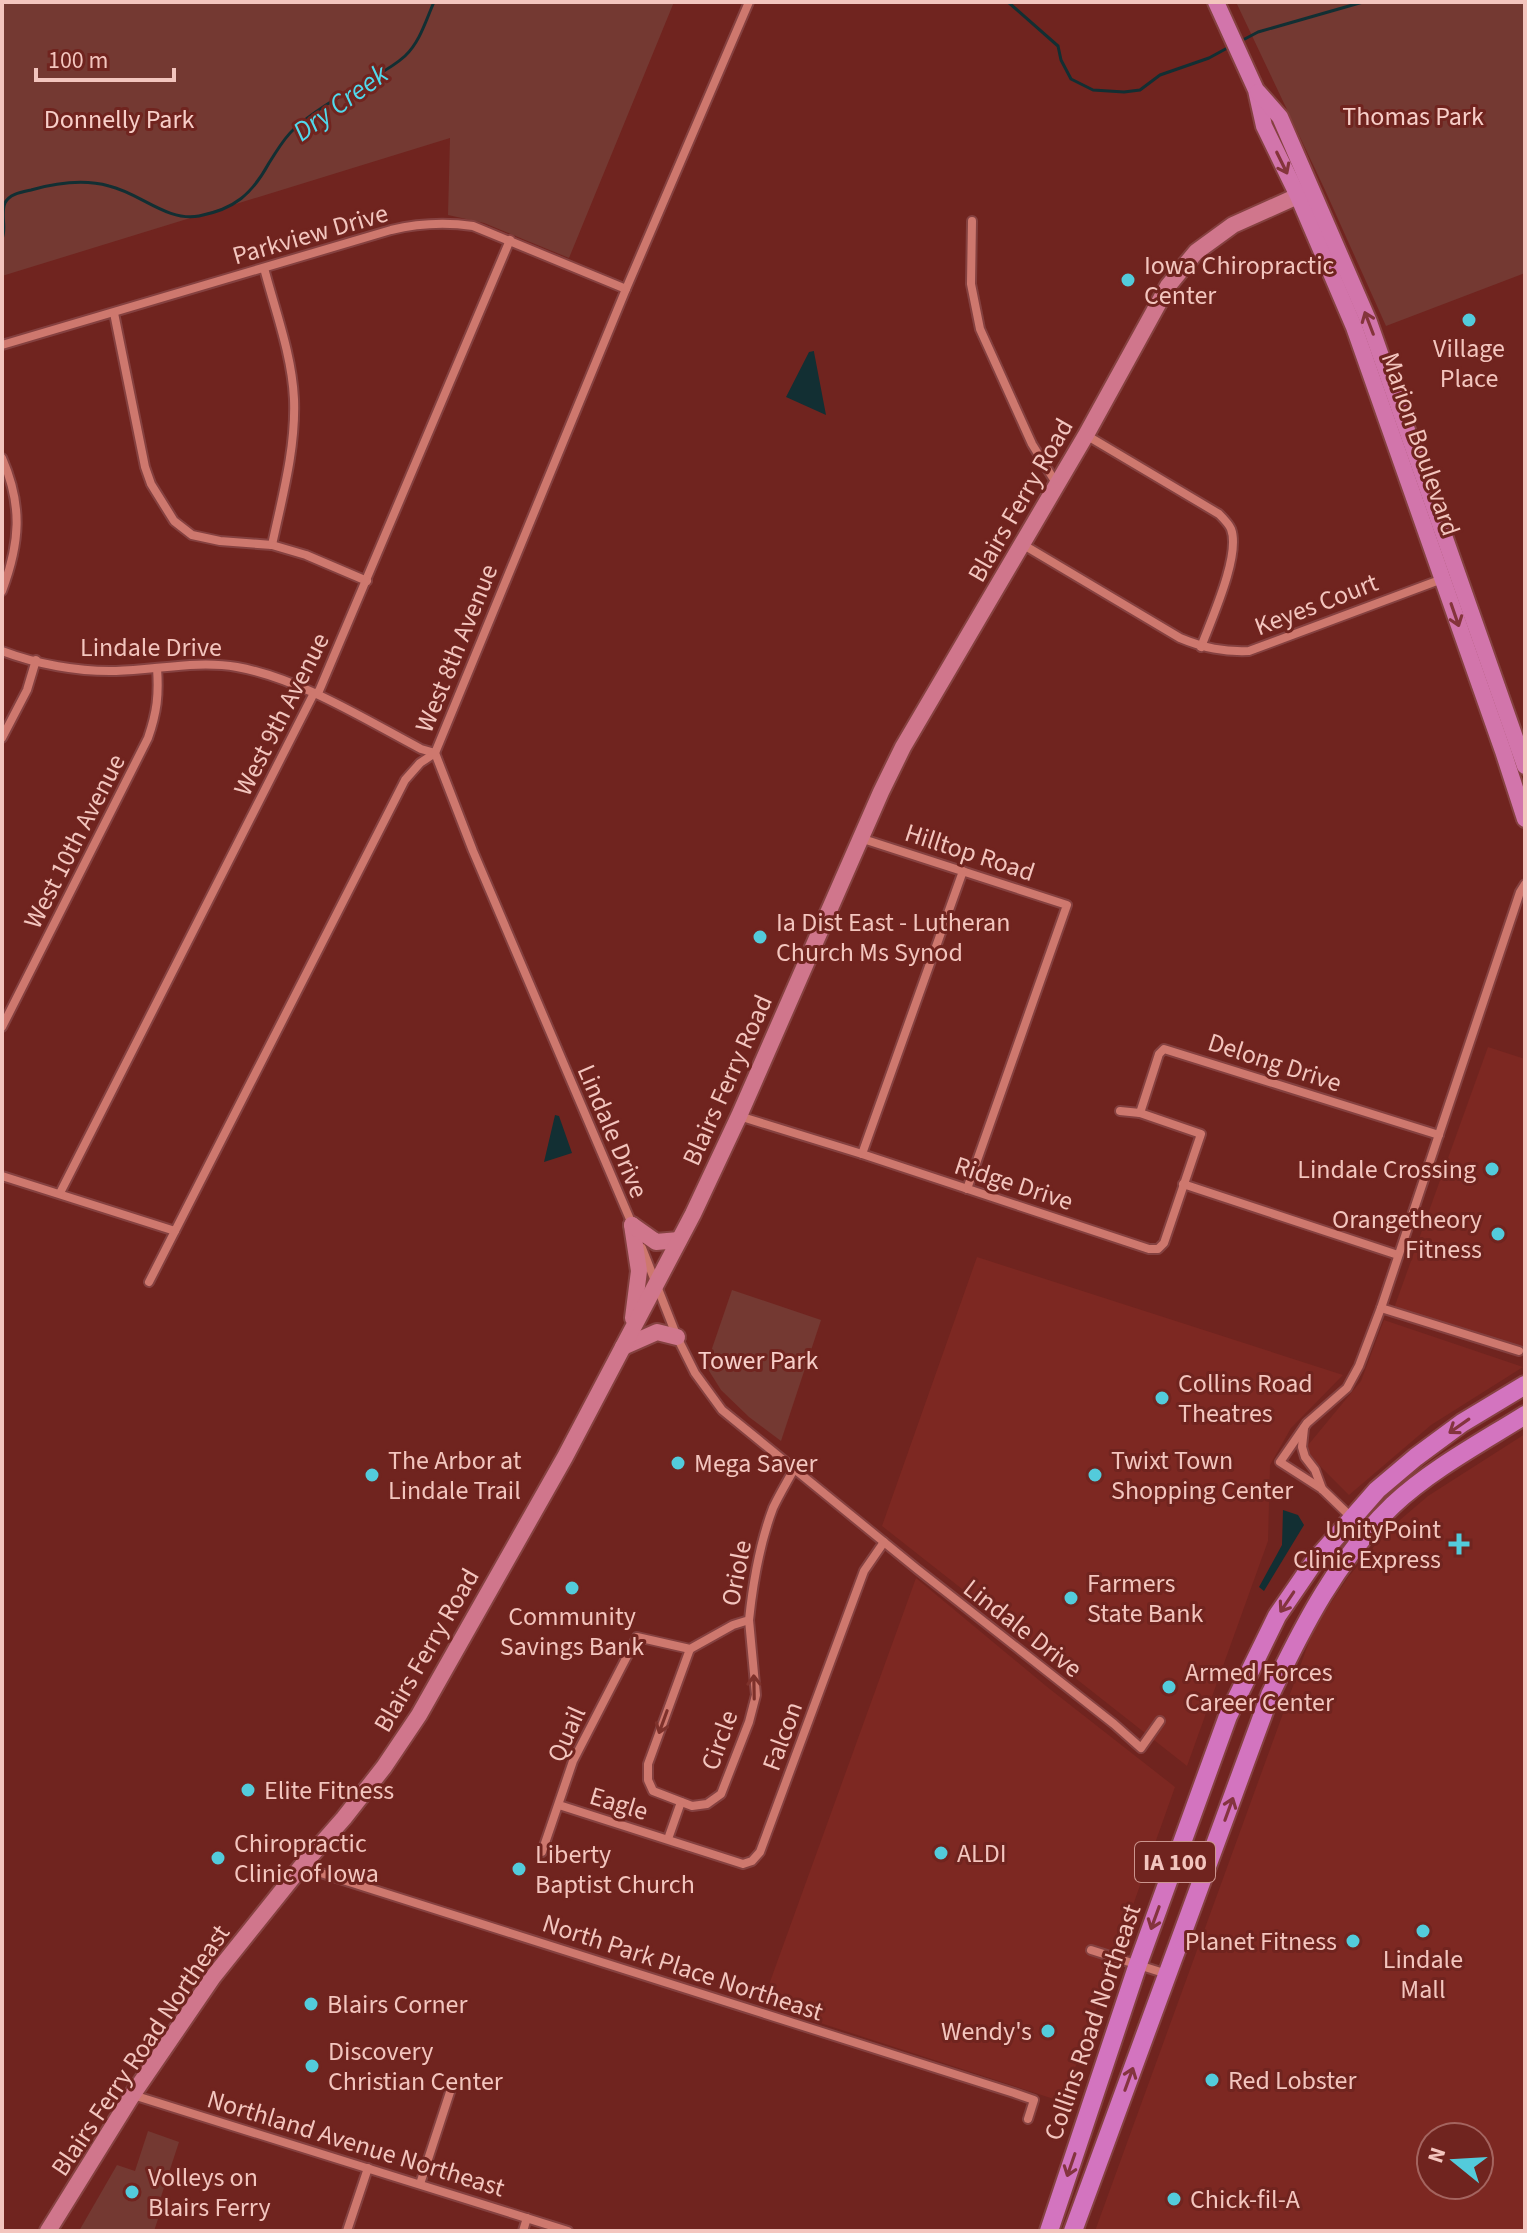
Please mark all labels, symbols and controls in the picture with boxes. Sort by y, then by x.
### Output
scale bar [36,32,174,82]
text: 100 m [48,43,108,78]
water label: Dry Creek [285,54,397,151]
park label: Thomas Park [1342,98,1484,135]
park label: Donnelly Park [44,101,194,138]
one-way arrow [1275,151,1290,175]
street label: Parkview Drive [228,195,392,274]
place label: Iowa Chiropractic Center [1144,247,1335,314]
marker: Iowa Chiropractic Center [1119,271,1137,289]
one-way arrow [1361,311,1375,336]
marker: Village Place [1460,311,1478,329]
place label: Village Place [1433,330,1505,397]
street label: Marion Boulevard [1372,347,1469,541]
street label: Blairs Ferry Road [958,411,1082,589]
street label: West 8th Avenue [406,558,507,738]
street label: Keyes Court [1249,564,1384,645]
one-way arrow [1449,602,1464,627]
street label: West 9th Avenue [224,626,339,802]
street label: Lindale Drive [80,629,222,666]
street label: West 10th Avenue [14,747,134,935]
street label: Hilltop Road [900,814,1040,891]
place label: Ia Dist East - Lutheran Church Ms Synod [776,904,1010,971]
marker: Ia Dist East - Lutheran Church Ms Synod [751,928,769,946]
street label: Blairs Ferry Road [673,989,782,1172]
street label: Delong Drive [1203,1023,1346,1101]
street label: Lindale Drive [568,1059,657,1204]
street label: Ridge Drive [950,1147,1078,1220]
place label: Lindale Crossing [1297,1151,1476,1188]
marker: Lindale Crossing [1483,1160,1501,1178]
place label: Orangetheory Fitness [1332,1201,1482,1268]
marker: Orangetheory Fitness [1489,1225,1507,1243]
park label: Tower Park [698,1342,818,1379]
place label: Collins Road Theatres [1178,1365,1313,1432]
marker: Collins Road Theatres [1153,1389,1171,1407]
one-way arrow [1448,1418,1470,1434]
place label: The Arbor at Lindale Trail [388,1442,522,1509]
place label: Twixt Town Shopping Center [1111,1442,1294,1509]
place label: Mega Saver [694,1445,818,1482]
marker: Mega Saver [669,1454,687,1472]
marker: The Arbor at Lindale Trail [363,1466,381,1484]
marker: Twixt Town Shopping Center [1086,1466,1104,1484]
place label: UnityPoint Clinic Express [1293,1511,1441,1578]
marker: UnityPoint Clinic Express [1448,1533,1470,1555]
street label: Oriole [712,1537,761,1609]
street label: Blairs Ferry Road [364,1561,488,1739]
place label: Farmers State Bank [1087,1565,1203,1632]
street label: Lindale Drive [955,1570,1090,1687]
marker: Community Savings Bank [563,1579,581,1597]
marker: Farmers State Bank [1062,1589,1080,1607]
one-way arrow [1279,1590,1295,1612]
place label: Community Savings Bank [500,1598,644,1665]
place label: Armed Forces Career Center [1185,1654,1335,1721]
one-way arrow [747,1674,762,1701]
marker: Armed Forces Career Center [1160,1678,1178,1696]
street label: Falcon [753,1696,812,1776]
street label: Quail [538,1700,595,1768]
street label: Circle [692,1705,747,1775]
one-way arrow [655,1709,669,1734]
place label: Elite Fitness [264,1772,394,1809]
street label: Eagle [585,1777,653,1830]
marker: Elite Fitness [239,1781,257,1799]
one-way arrow [1222,1797,1237,1822]
place label: Chiropractic Clinic of Iowa [234,1825,379,1892]
place label: ALDI [957,1835,1007,1872]
place label: Liberty Baptist Church [535,1836,695,1903]
road number: IA 100 [1135,1842,1215,1882]
marker: ALDI [932,1844,950,1862]
marker: Chiropractic Clinic of Iowa [209,1849,227,1867]
marker: Liberty Baptist Church [510,1860,528,1878]
street label: Collins Road Northeast [1035,1899,1150,2145]
street label: North Park Place Northeast [538,1905,828,2030]
one-way arrow [1146,1906,1161,1931]
street label: Blairs Ferry Road Northeast [42,1917,239,2184]
marker: Lindale Mall [1414,1922,1432,1940]
place label: Planet Fitness [1185,1923,1337,1960]
marker: Planet Fitness [1344,1932,1362,1950]
place label: Lindale Mall [1383,1941,1463,2008]
place label: Blairs Corner [327,1986,469,2023]
marker: Blairs Corner [302,1995,320,2013]
place label: Wendy's [941,2013,1032,2050]
marker: Wendy's [1039,2022,1057,2040]
place label: Discovery Christian Center [328,2033,504,2100]
marker: Discovery Christian Center [303,2057,321,2075]
place label: Red Lobster [1228,2062,1358,2099]
one-way arrow [1123,2067,1137,2092]
marker: Red Lobster [1203,2071,1221,2089]
street label: Northland Avenue Northeast [202,2081,509,2206]
north arrow [1415,2121,1495,2201]
text: N [1419,2143,1454,2167]
one-way arrow [1063,2152,1078,2177]
place label: Volleys on Blairs Ferry [148,2159,271,2226]
place label: Chick-fil-A [1190,2181,1301,2218]
marker: Volleys on Blairs Ferry [123,2183,141,2201]
marker: Chick-fil-A [1165,2190,1183,2208]

